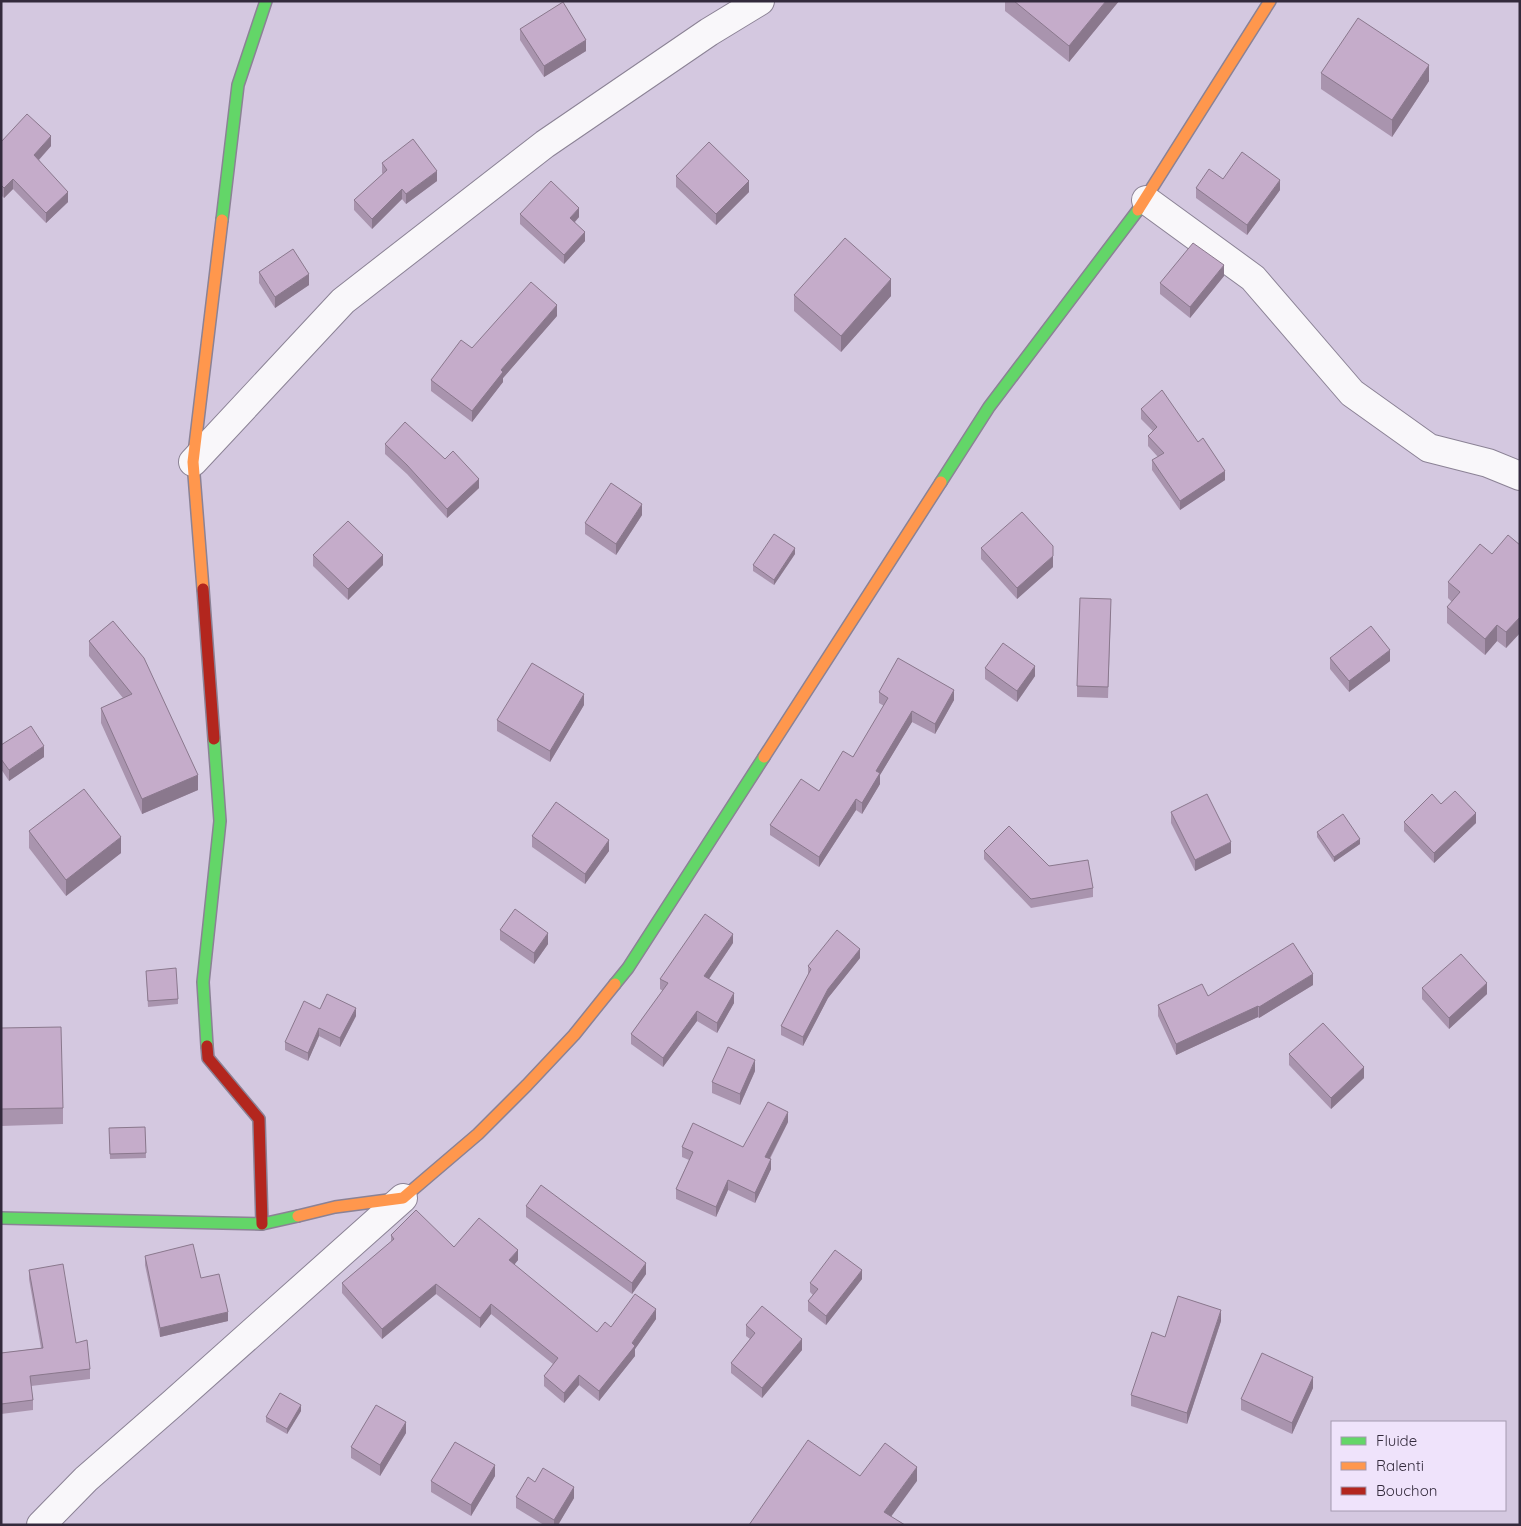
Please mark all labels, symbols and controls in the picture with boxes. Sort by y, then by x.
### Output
legend [1331,1421,1506,1511]
text: Fluide [1376,1431,1417,1450]
text: Ralenti [1376,1456,1424,1475]
text: Bouchon [1376,1481,1437,1500]

